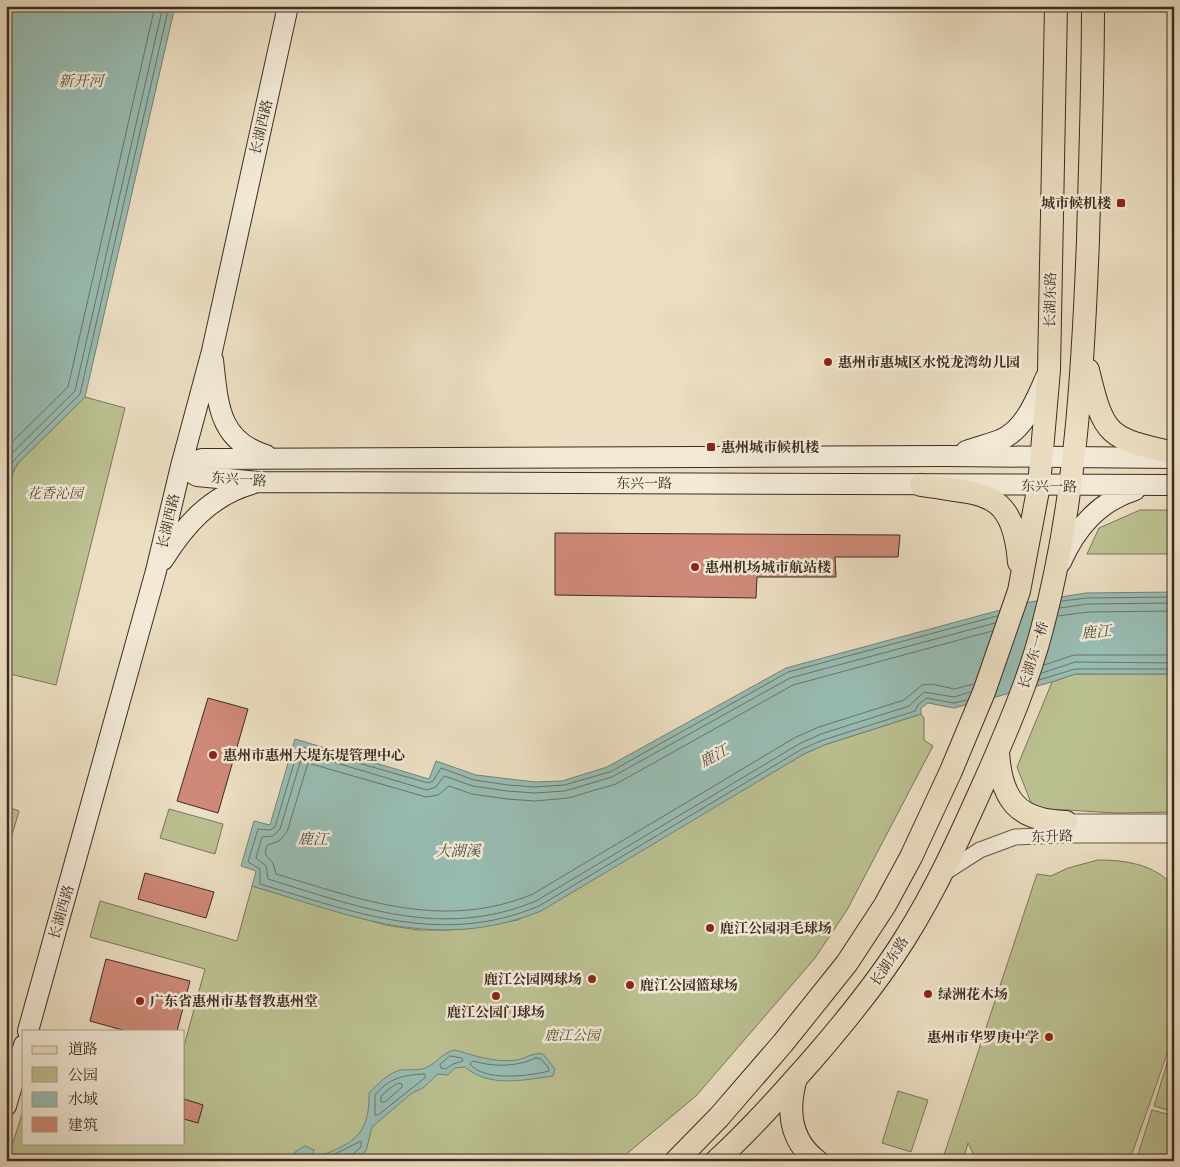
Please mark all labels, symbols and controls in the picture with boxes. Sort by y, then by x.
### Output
water label: 新开河 [58,73,106,90]
street label: 长湖西路 [248,98,275,156]
place label: 城市候机楼 [1041,196,1111,211]
marker: 城市候机楼 [1115,197,1127,209]
street label: 长湖东路 [1043,272,1058,328]
place label: 惠州市惠城区水悦龙湾幼儿园 [838,354,1020,370]
marker: 惠州市惠城区水悦龙湾幼儿园 [822,356,834,368]
place label: 惠州城市候机楼 [721,440,819,455]
marker: 惠州城市候机楼 [705,441,717,453]
street label: 东兴一路 [211,470,267,489]
street label: 东兴一路 [616,476,672,491]
street label: 东兴一路 [1021,479,1077,494]
park label: 花香沁园 [27,486,85,501]
street label: 长湖西路 [155,492,182,550]
place label: 惠州机场城市航站楼 [705,560,831,575]
marker: 惠州机场城市航站楼 [689,561,701,573]
street label: 长湖东一桥 [1016,619,1051,691]
water label: 鹿江 [1080,623,1114,642]
water label: 鹿江 [697,741,733,771]
place label: 惠州市惠州大堤东堤管理中心 [223,747,405,763]
marker: 惠州市惠州大堤东堤管理中心 [207,749,219,761]
street label: 东升路 [1031,828,1073,845]
water label: 鹿江 [298,830,330,849]
water label: 大湖溪 [435,843,482,860]
street label: 长湖西路 [47,883,76,941]
place label: 鹿江公园羽毛球场 [720,920,832,936]
marker: 鹿江公园羽毛球场 [704,922,716,934]
street label: 长湖东路 [868,934,911,989]
place label: 鹿江公园网球场 [484,971,582,987]
marker: 鹿江公园网球场 [586,973,598,985]
place label: 鹿江公园篮球场 [640,977,738,993]
marker: 鹿江公园篮球场 [624,979,636,991]
place label: 绿洲花木场 [938,987,1008,1002]
marker: 绿洲花木场 [922,988,934,1000]
marker: 鹿江公园门球场 [490,990,502,1002]
place label: 广东省惠州市基督教惠州堂 [150,994,318,1009]
marker: 广东省惠州市基督教惠州堂 [134,995,146,1007]
place label: 鹿江公园门球场 [447,1004,545,1020]
park label: 鹿江公园 [544,1028,602,1043]
place label: 惠州市华罗庚中学 [927,1029,1039,1045]
legend [22,1030,185,1144]
marker: 惠州市华罗庚中学 [1043,1031,1055,1043]
text: 道路 [68,1041,98,1058]
text: 公园 [68,1067,98,1084]
text: 水域 [68,1091,98,1108]
text: 建筑 [68,1117,98,1134]

